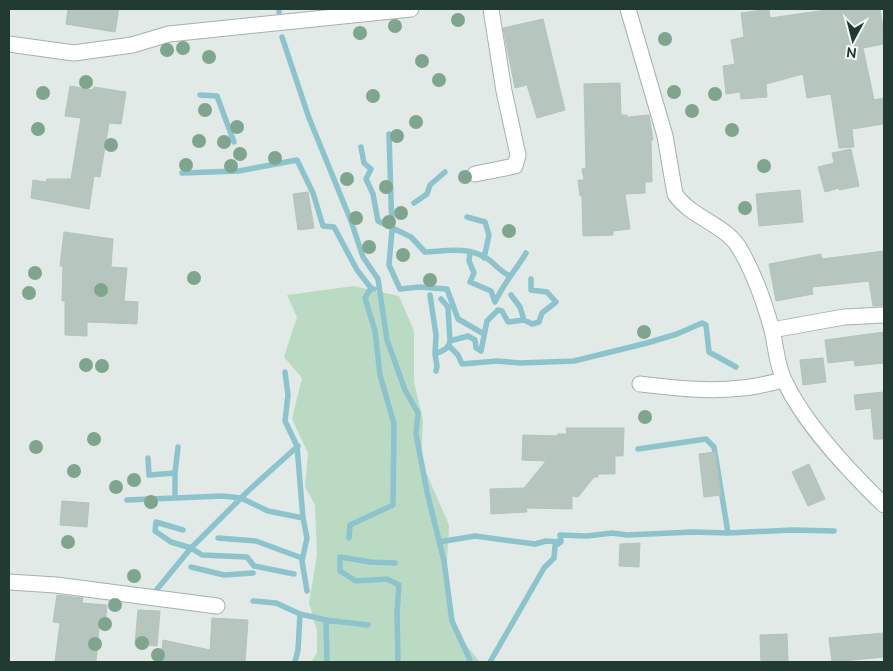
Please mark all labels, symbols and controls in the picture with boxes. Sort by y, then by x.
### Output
north arrow [828,15,878,65]
text: N [845,44,858,61]

